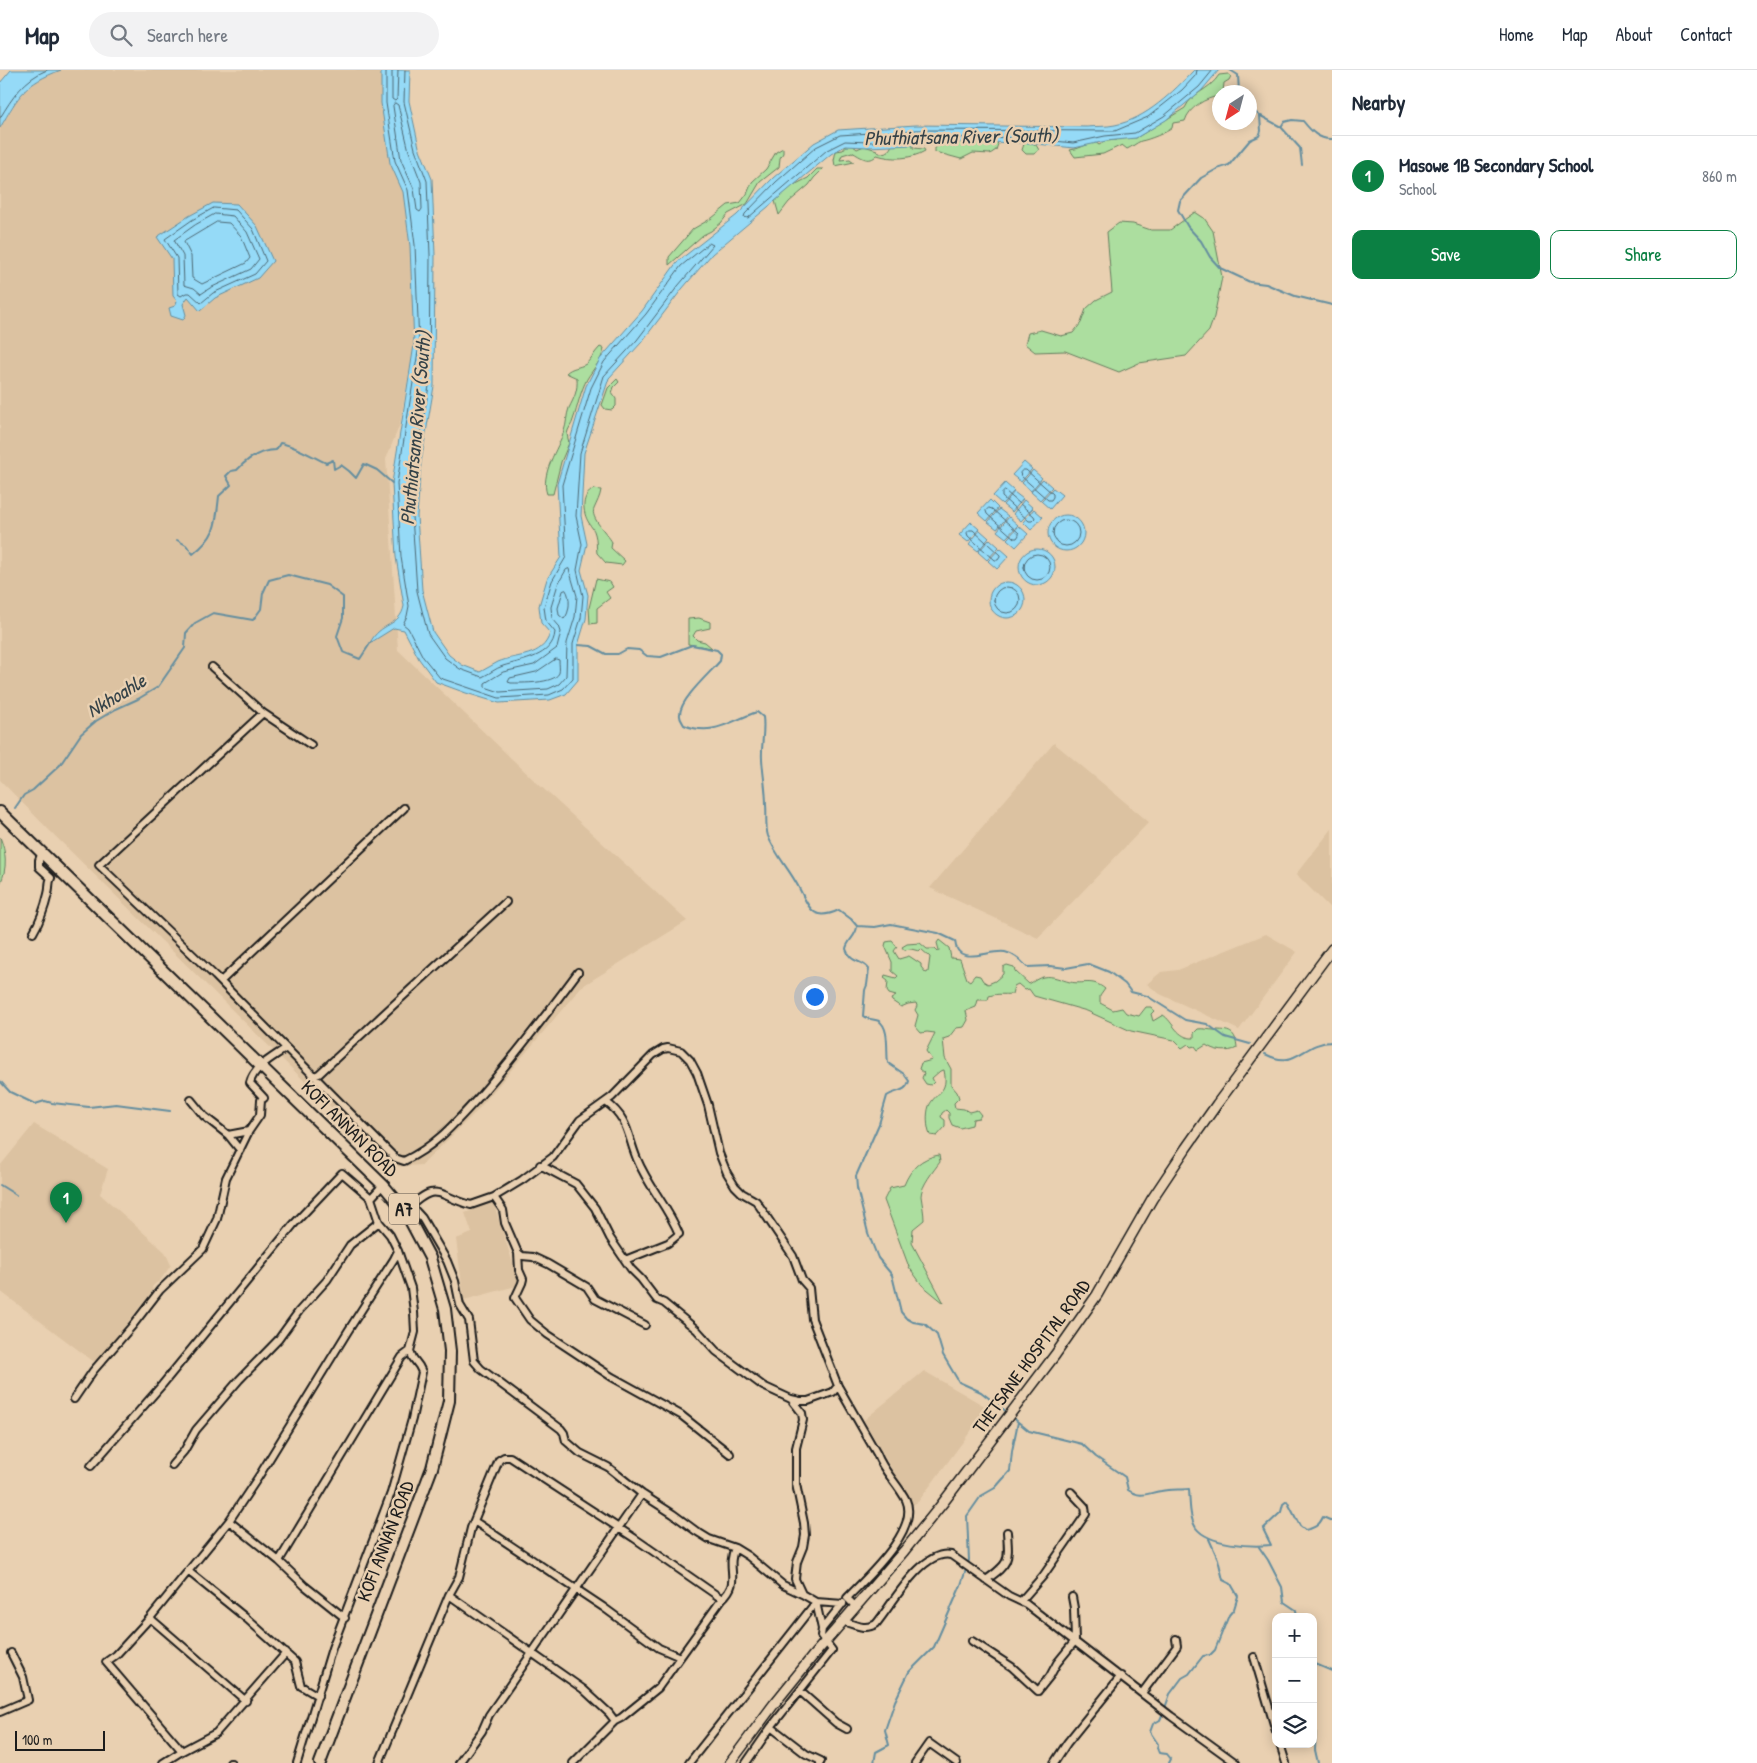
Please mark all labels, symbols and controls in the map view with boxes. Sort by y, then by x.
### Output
search box [89,12,439,57]
text: Map [25,19,59,51]
icon: search [107,21,135,49]
text: Search here [147,22,228,48]
text: Home [1499,22,1534,47]
text: Map [1562,22,1587,47]
text: About [1615,22,1652,47]
text: Contact [1680,22,1732,47]
north arrow [1212,85,1257,130]
text: Nearby [1352,88,1405,117]
water label: Phuthiatsana River (South) [864,121,1060,151]
text: Masowe 1B Secondary School [1399,152,1593,178]
text: 1 [1365,165,1371,187]
text: 860 m [1702,165,1737,187]
text: School [1399,178,1436,200]
button: Save [1352,230,1540,279]
button: Share [1550,230,1737,279]
water label: Phuthiatsana River (South) [393,329,437,526]
water label: Nkhoahle [81,666,152,723]
your location [802,984,828,1010]
street label: KOFI ANNAN ROAD [296,1074,404,1182]
pin: 1 [50,1182,82,1223]
road number: A7 [389,1194,419,1224]
street label: THETSANE HOSPITAL ROAD [966,1274,1096,1438]
street label: KOFI ANNAN ROAD [350,1477,420,1605]
map controls [1272,1613,1317,1748]
button: + [1272,1613,1317,1658]
button: − [1272,1658,1317,1703]
button: layers [1272,1703,1317,1748]
scale bar [15,1728,105,1751]
text: 100 m [22,1730,52,1749]

